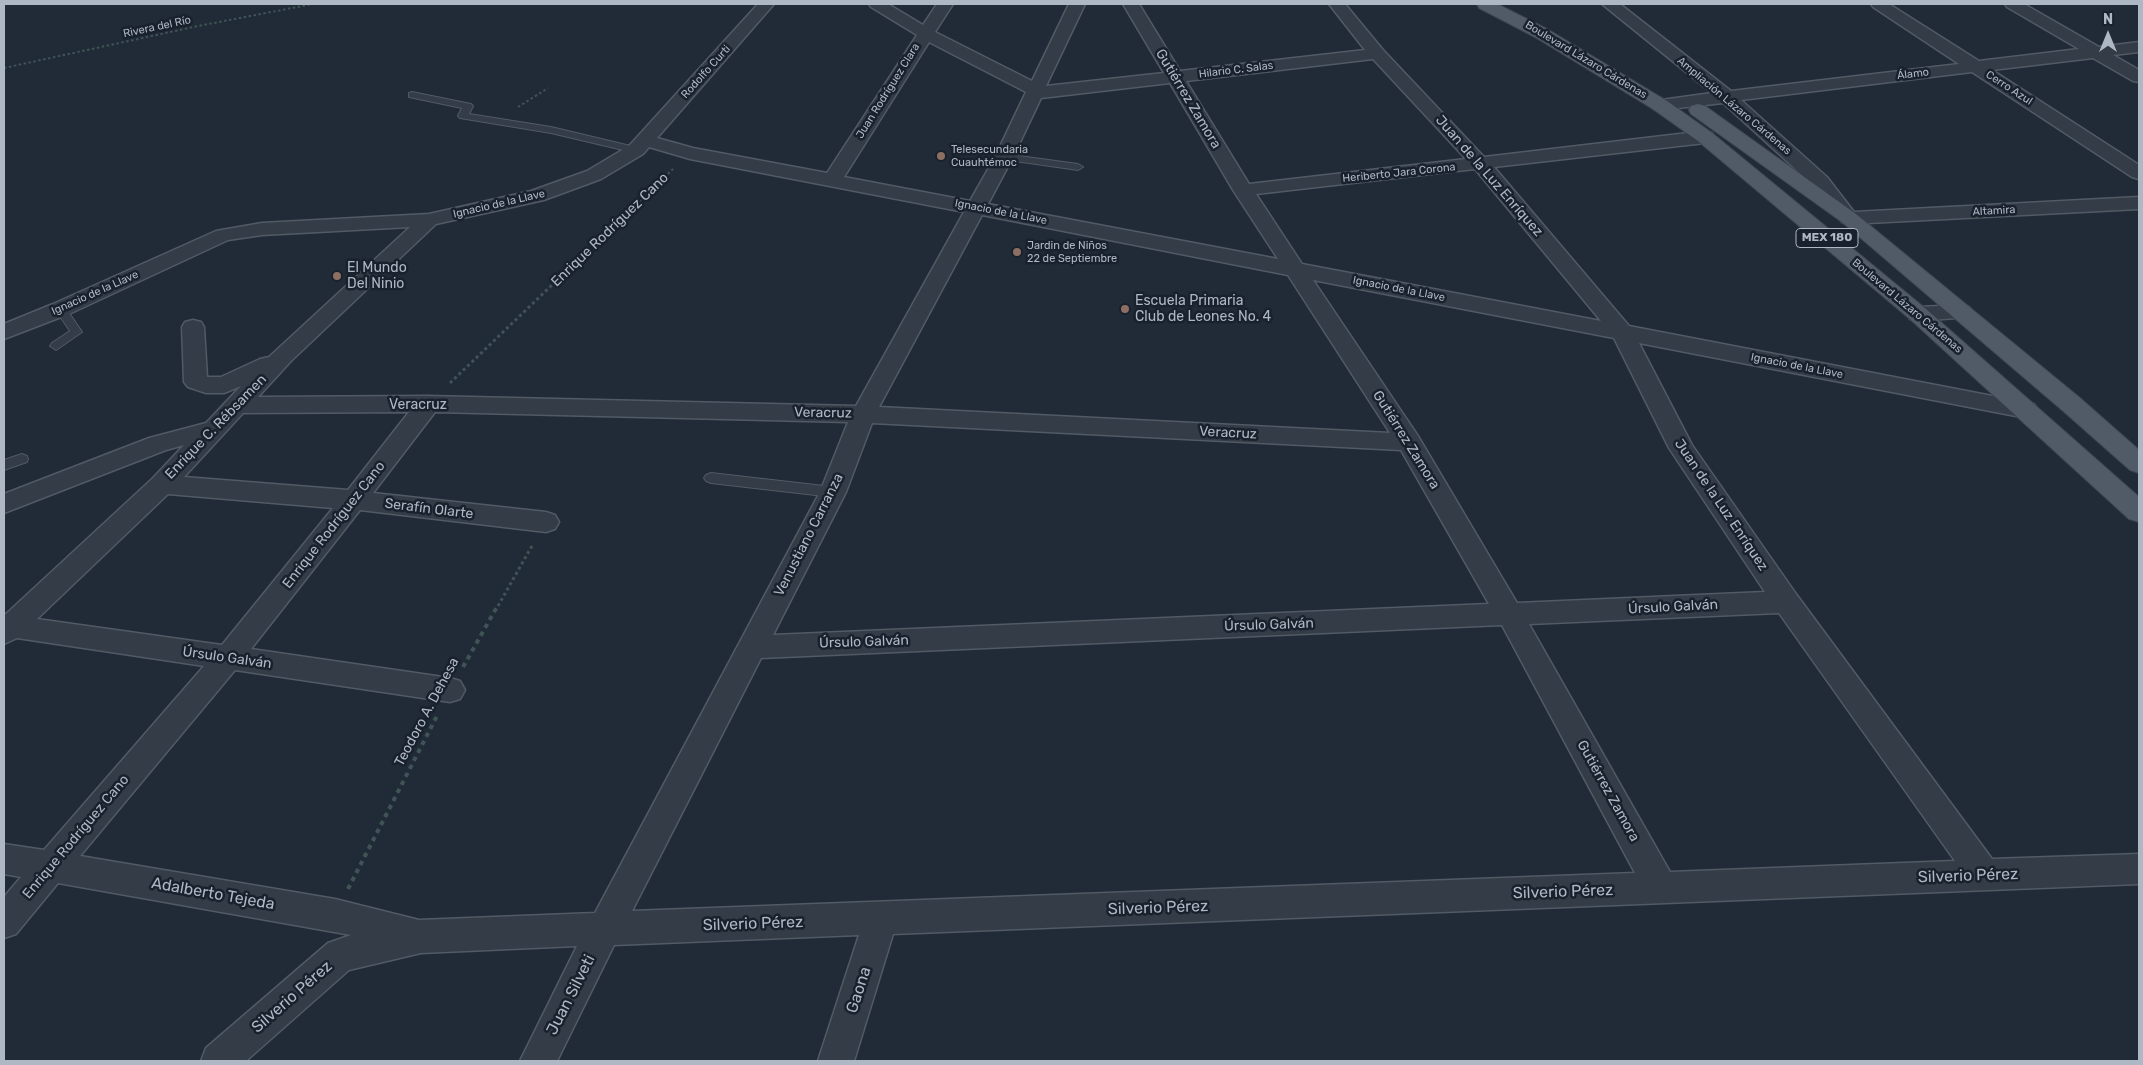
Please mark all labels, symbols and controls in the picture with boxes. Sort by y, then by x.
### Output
north arrow [2083,10,2133,60]
text: N [2103,11,2113,28]
street label: Rivera del Río [122,13,192,41]
street label: Boulevard Lázaro Cárdenas [1523,18,1649,102]
street label: Juan Rodríguez Clara [853,41,923,141]
street label: Rodolfo Curti [679,43,733,101]
street label: Gutiérrez Zamora [1152,46,1224,152]
street label: Ampliación Lázaro Cárdenas [1674,54,1794,158]
street label: Hilario C. Salas [1198,59,1274,81]
street label: Álamo [1896,65,1930,83]
street label: Cerro Azul [1983,68,2035,108]
street label: Juan de la Luz Enríquez [1432,112,1546,240]
place label: Telesecundaria Cuauhtémoc [951,143,1028,169]
marker: Telesecundaria Cuauhtémoc [935,150,947,162]
street label: Heriberto Jara Corona [1342,160,1456,186]
street label: Enrique Rodríguez Cano [548,170,672,290]
street label: Ignacio de la Llave [452,187,546,221]
street label: Ignacio de la Llave [954,197,1048,227]
street label: Altamira [1972,203,2016,219]
road number: MEX 180 [1796,228,1858,248]
place label: Jardin de Niños 22 de Septiembre [1027,239,1117,265]
marker: Jardin de Niños 22 de Septiembre [1011,246,1023,258]
street label: Boulevard Lázaro Cárdenas [1849,256,1965,356]
place label: El Mundo Del Ninio [347,260,407,292]
street label: Ignacio de la Llave [49,268,141,318]
marker: El Mundo Del Ninio [331,270,343,282]
street label: Ignacio de la Llave [1352,274,1446,304]
place label: Escuela Primaria Club de Leones No. 4 [1135,293,1271,326]
marker: Escuela Primaria Club de Leones No. 4 [1119,303,1131,315]
street label: Ignacio de la Llave [1750,351,1844,381]
street label: Enrique C. Rébsamen [162,371,270,483]
street label: Gutiérrez Zamora [1369,388,1443,492]
street label: Veracruz [389,397,447,413]
street label: Veracruz [794,404,852,422]
street label: Veracruz [1199,423,1257,443]
street label: Juan de la Luz Enríquez [1671,436,1771,574]
street label: Enrique Rodríguez Cano [279,458,389,592]
street label: Venustiano Carranza [771,471,847,599]
street label: Serafín Olarte [384,495,474,523]
street label: Úrsulo Galván [1628,596,1718,618]
street label: Úrsulo Galván [1224,615,1314,635]
street label: Úrsulo Galván [819,632,909,652]
street label: Úrsulo Galván [181,643,273,673]
street label: Teodoro A. Dehesa [391,655,463,769]
street label: Gutiérrez Zamora [1573,737,1643,845]
street label: Enrique Rodríguez Cano [19,772,133,902]
street label: Silverio Pérez [1917,865,2019,887]
street label: Adalberto Tejeda [150,874,276,914]
street label: Silverio Pérez [1512,881,1614,903]
street label: Silverio Pérez [1107,897,1209,919]
street label: Silverio Pérez [702,913,804,935]
street label: Juan Silveti [543,952,599,1038]
street label: Silverio Pérez [248,957,336,1037]
street label: Gaona [843,964,875,1016]

